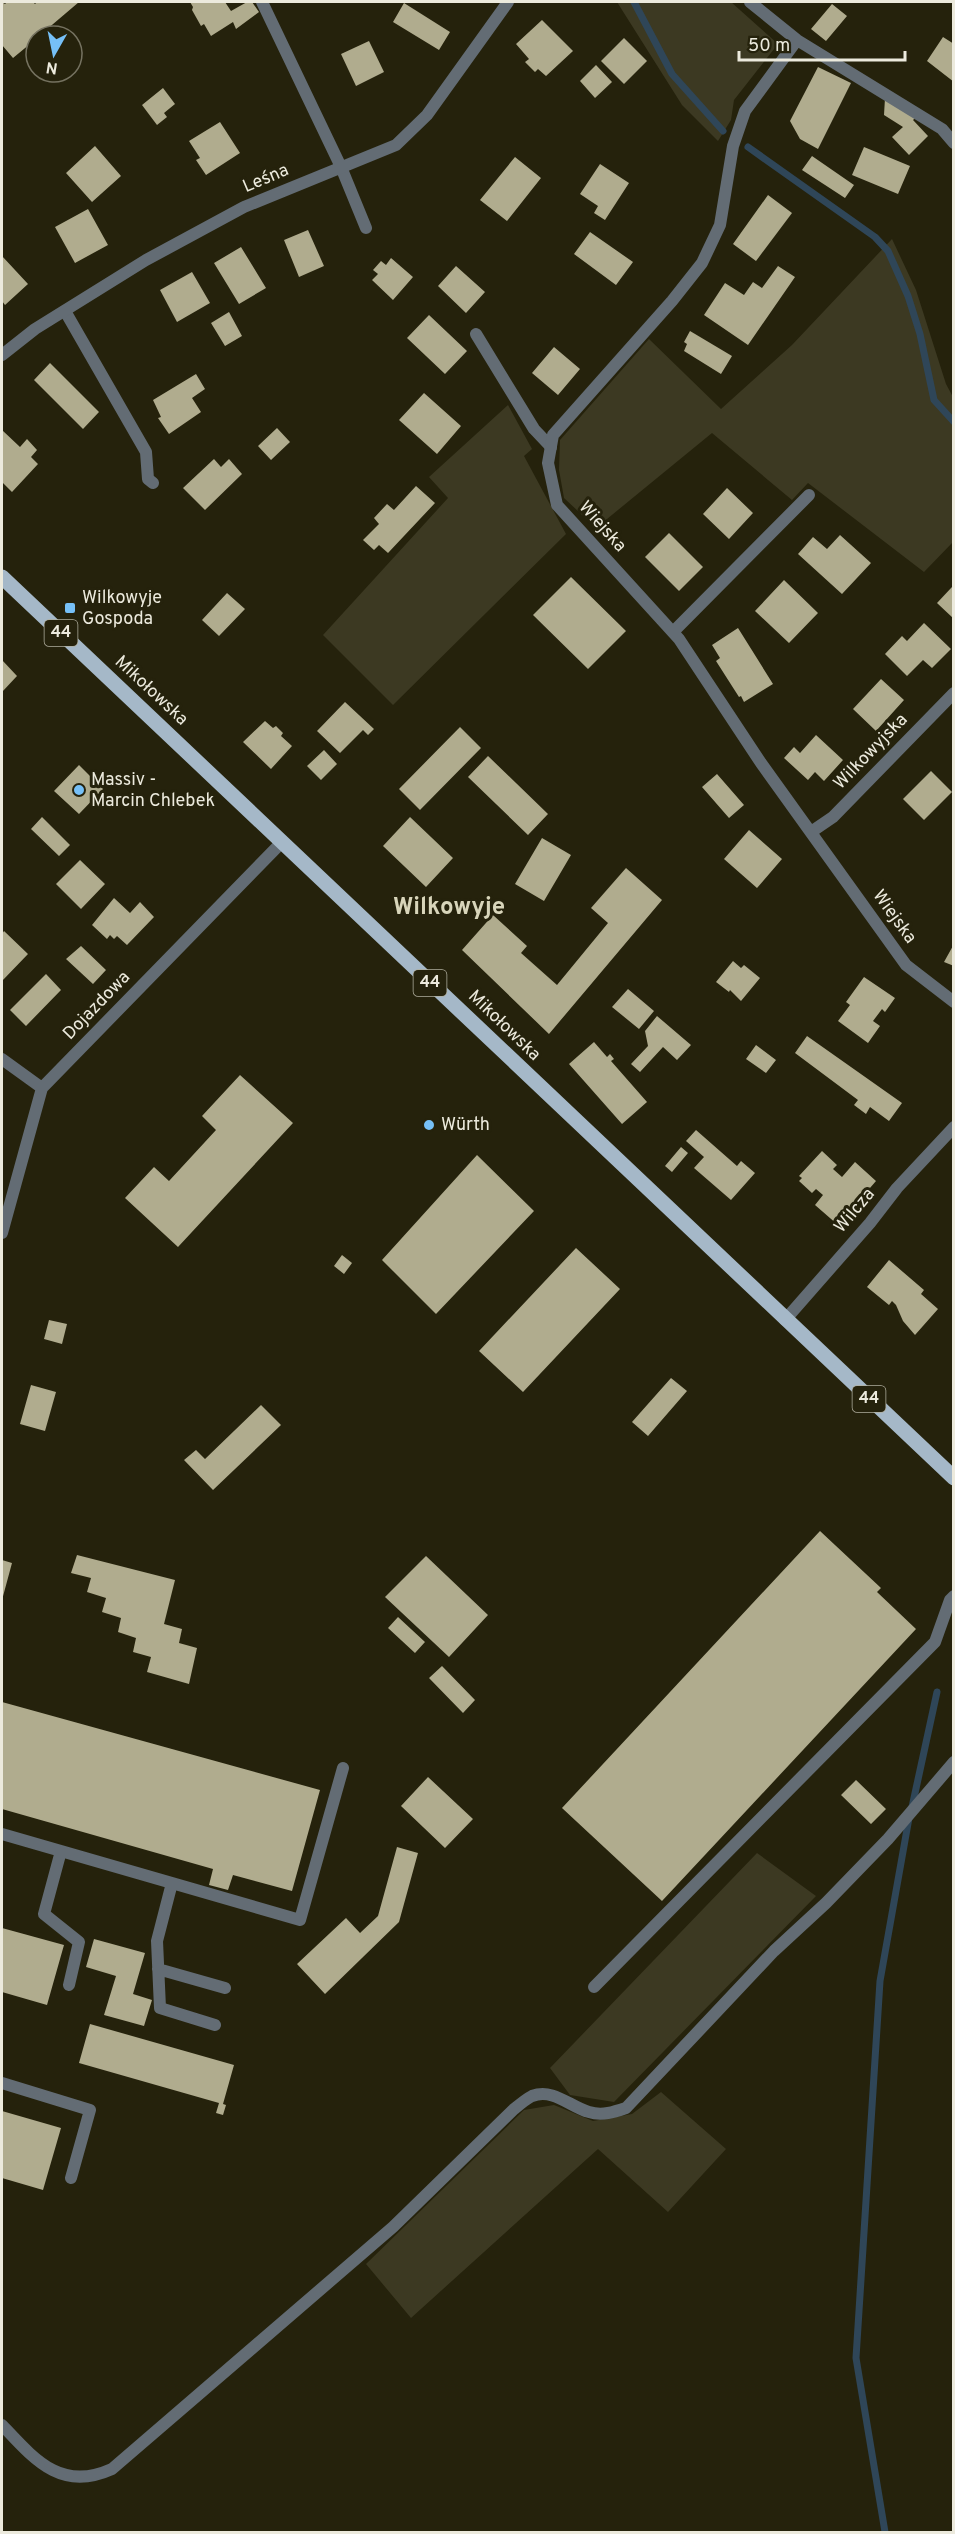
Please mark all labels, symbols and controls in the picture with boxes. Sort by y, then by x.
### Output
north arrow [24,24,84,84]
scale bar [739,24,906,62]
text: 50 m [748,35,790,58]
text: N [45,56,59,78]
street label: Leśna [239,159,293,199]
street label: Wiejska [573,497,631,557]
place label: Wilkowyje Gospoda [82,587,162,631]
marker: Wilkowyje Gospoda [63,601,77,615]
road number: 44 [44,620,78,646]
street label: Mikołowska [109,651,193,731]
street label: Wilkowyjska [829,709,913,795]
place label: Massiv - Marcin Chlebek [91,769,215,813]
marker: Massiv - Marcin Chlebek [72,783,86,797]
street label: Wiejska [867,886,921,948]
district label: Wilkowyje [393,893,505,923]
street label: Dojazdowa [58,967,136,1045]
road number: 44 [414,970,446,996]
street label: Mikołowska [463,986,545,1066]
place label: Würth [441,1114,490,1137]
marker: Würth [422,1118,436,1132]
street label: Wilcza [830,1184,880,1238]
road number: 44 [852,1386,886,1412]

